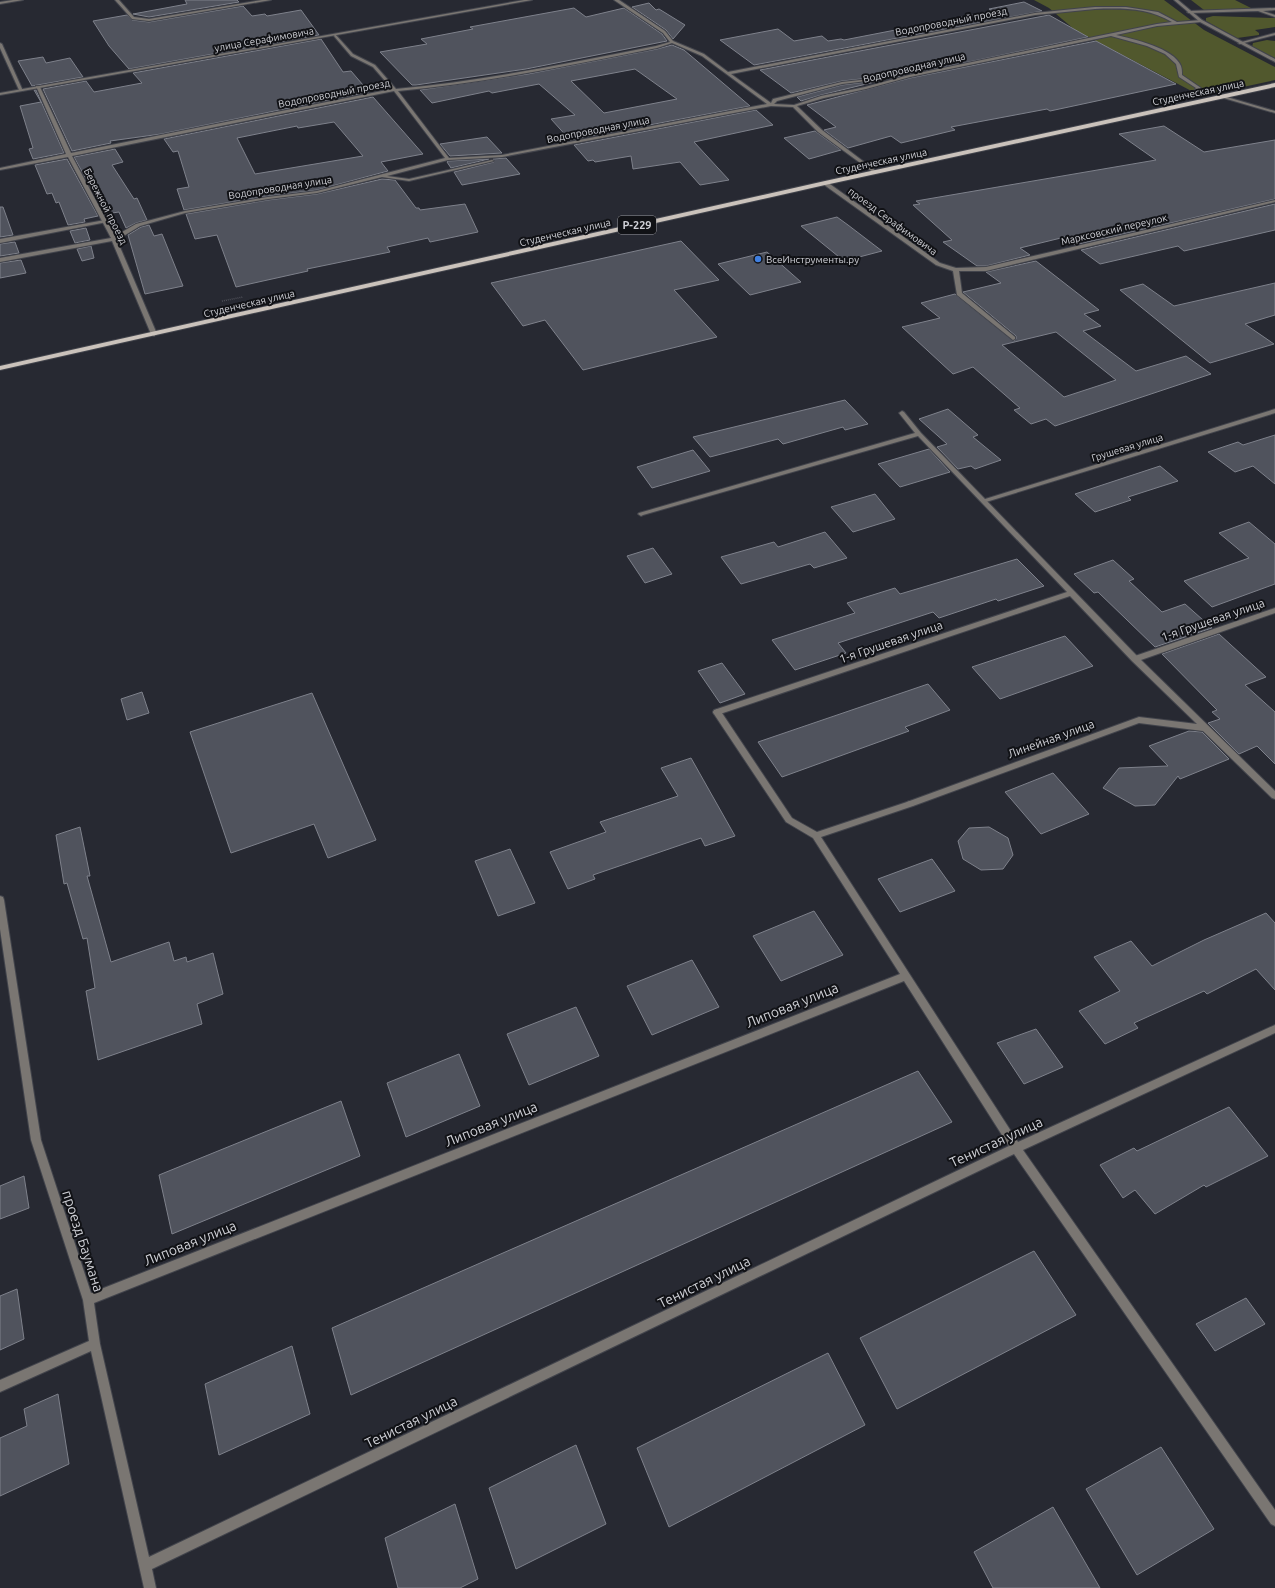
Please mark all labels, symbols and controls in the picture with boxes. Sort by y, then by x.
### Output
street label: Водопроводный проезд [894,5,1008,38]
street label: улица Серафимовича [214,25,315,54]
street label: Водопроводная улица [862,50,966,85]
street label: Водопроводный проезд [277,77,391,110]
street label: Студенческая улица [1151,77,1245,108]
street label: Водопроводная улица [546,114,650,145]
street label: Студенческая улица [834,146,928,177]
street label: Бережной проезд [82,166,130,246]
street label: Водопроводная улица [228,174,333,201]
street label: проезд Серафимовича [846,186,939,257]
street label: Марксовский переулок [1060,212,1168,247]
road number: Р-229 [618,216,656,234]
street label: Студенческая улица [518,217,612,248]
marker: ВсеИнструменты.ру [753,254,763,264]
place label: ВсеИнструменты.ру [766,254,859,265]
street label: Студенческая улица [202,288,296,319]
street label: Грушевая улица [1090,431,1164,464]
street label: 1-я Грушевая улица [1159,596,1266,643]
street label: 1-я Грушевая улица [837,618,944,665]
street label: Линейная улица [1006,717,1096,760]
street label: Липовая улица [743,979,841,1031]
street label: Липовая улица [442,1098,540,1150]
street label: Тенистая улица [947,1114,1045,1170]
street label: проезд Баумана [59,1188,107,1294]
street label: Липовая улица [141,1217,239,1269]
street label: Тенистая улица [655,1253,753,1311]
street label: Тенистая улица [362,1393,460,1451]

